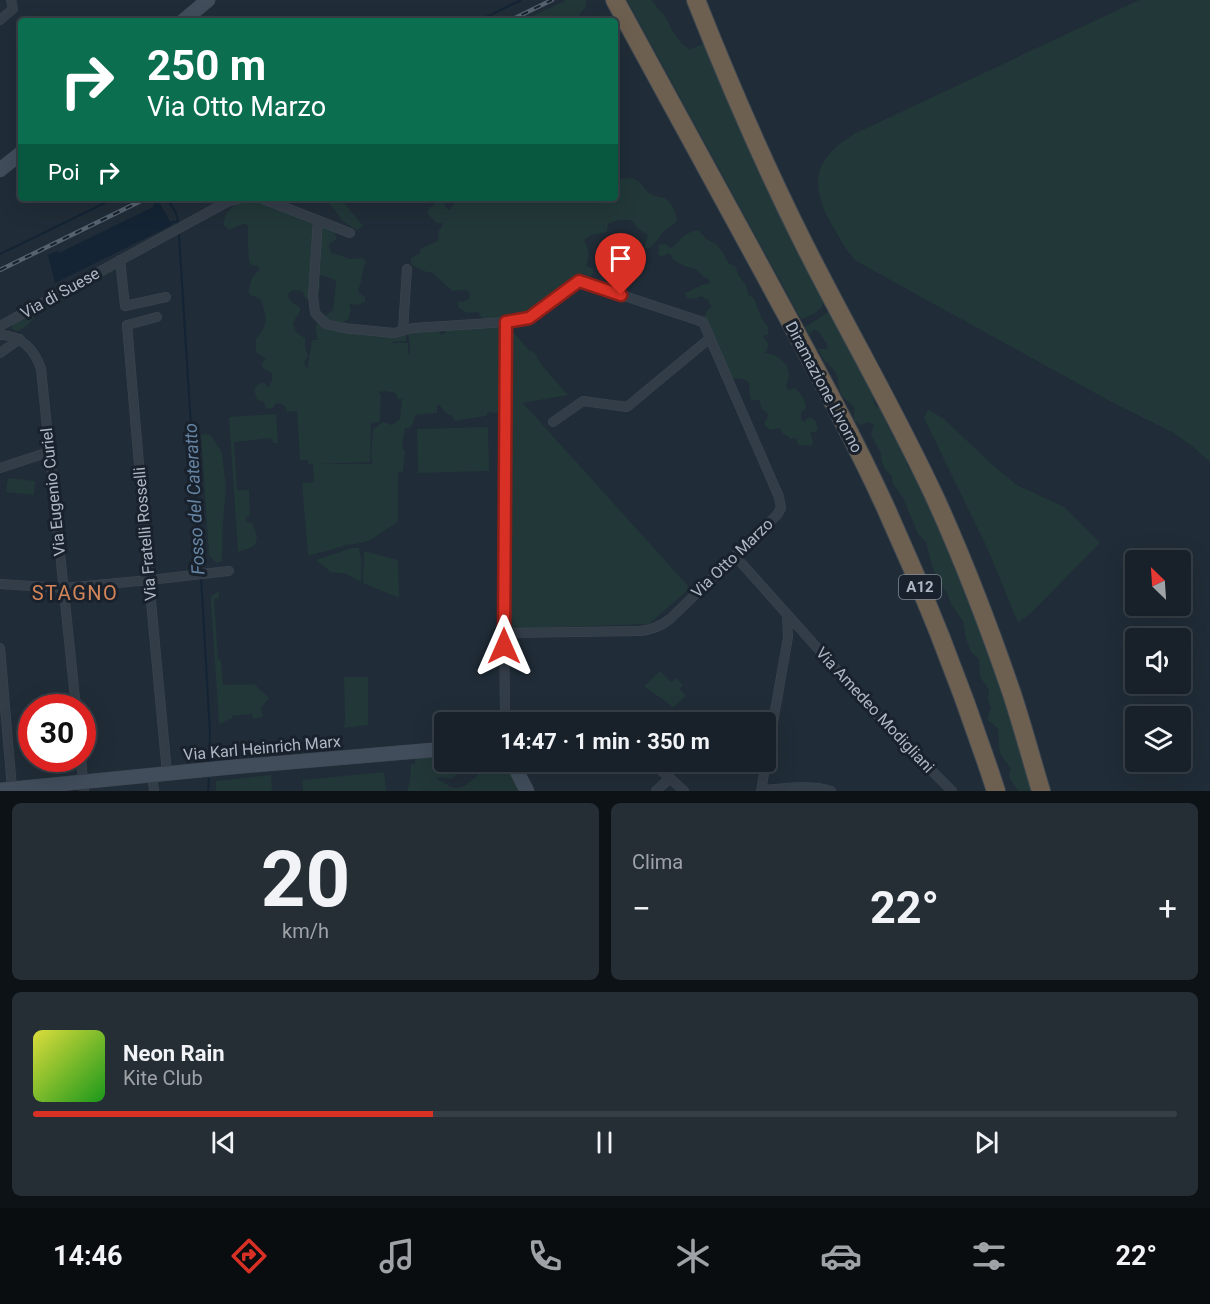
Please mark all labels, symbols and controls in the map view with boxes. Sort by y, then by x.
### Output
text: 250 m [147,41,266,90]
icon: right [48,42,126,120]
text: Via Otto Marzo [147,91,326,123]
icon: right [92,156,125,189]
text: Poi [48,160,80,185]
pin [595,233,646,295]
icon: arrive [604,242,637,275]
street label: Via di Suese [17,264,103,322]
street label: Diramazione Livorno [781,318,867,456]
water label: Fosso del Cateratto [180,423,208,575]
street label: Via Eugenio Curiel [37,427,69,557]
street label: Via Fratelli Rosselli [130,466,160,602]
street label: Via Otto Marzo [687,514,777,602]
north arrow [1125,550,1191,616]
map controls [1125,550,1191,772]
road number: A12 [899,575,941,599]
district label: STAGNO [32,581,118,605]
position arrow [472,614,536,678]
button: sound [1125,628,1191,694]
street label: Via Amedeo Modigliani [812,643,938,777]
speed limit sign: 30 [18,694,96,772]
button: layers [1125,706,1191,772]
text: 14:47 · 1 min · 350 m [500,729,710,754]
street label: Via Karl Heinrich Marx [183,732,342,764]
text: 20 [261,834,350,925]
text: Clima [632,850,683,874]
text: 22° [870,881,939,934]
text: − [632,889,651,928]
text: + [1158,889,1177,928]
text: km/h [282,919,329,943]
text: Neon Rain [123,1041,225,1066]
text: Kite Club [123,1066,203,1090]
icon: previous [207,1126,240,1159]
icon: pause [588,1126,621,1159]
icon: next [970,1126,1003,1159]
icon: directions [228,1235,270,1277]
icon: music [376,1235,418,1277]
icon: phone [524,1235,566,1277]
icon: climate [672,1235,714,1277]
icon: car [820,1235,862,1277]
icon: filters [968,1235,1010,1277]
text: 14:46 [53,1240,123,1272]
text: 22° [1116,1240,1157,1272]

